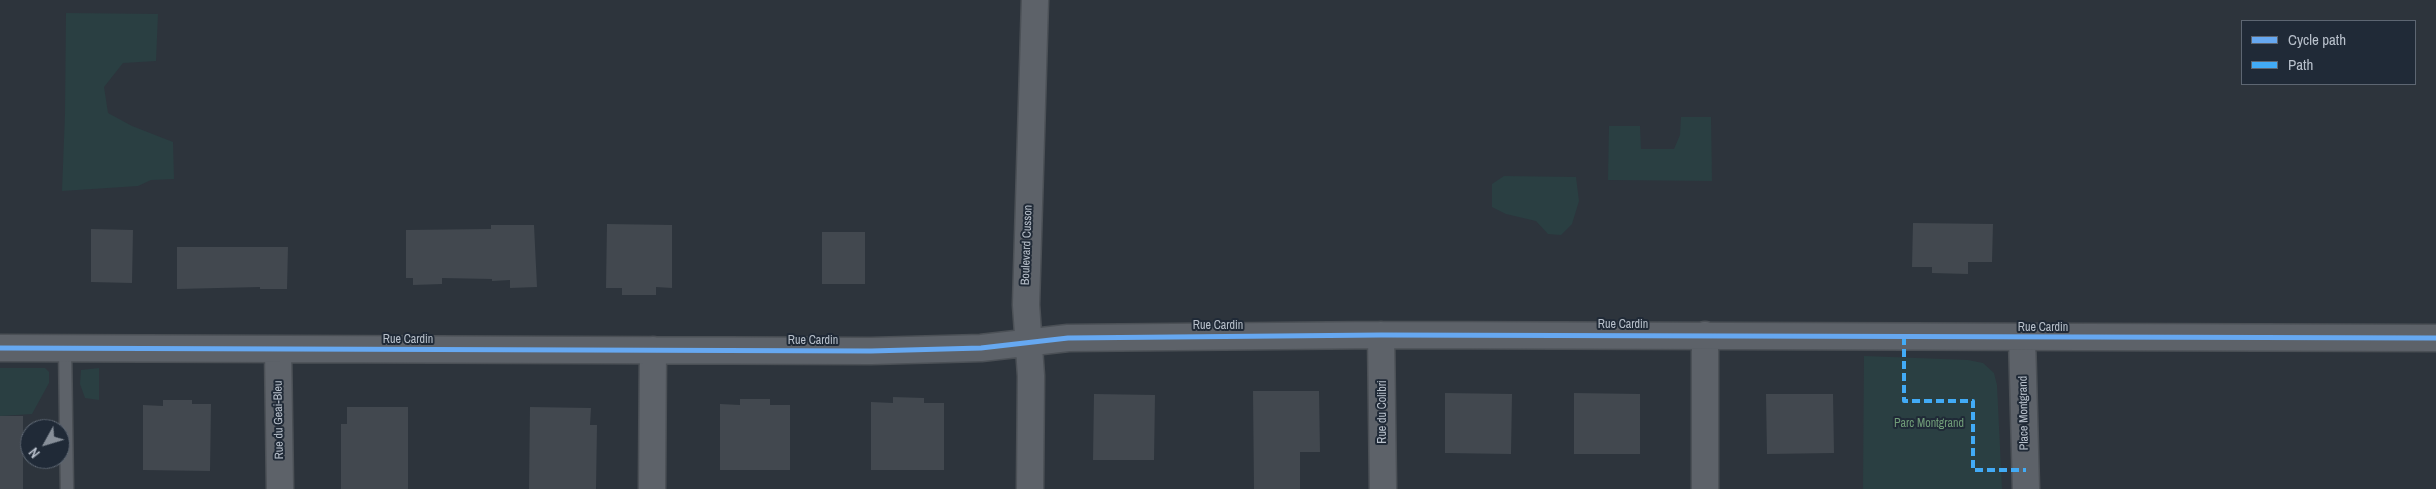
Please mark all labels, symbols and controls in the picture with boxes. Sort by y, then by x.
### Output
legend [2241,20,2416,85]
text: Cycle path [2288,29,2346,50]
text: Path [2288,54,2313,75]
street label: Boulevard Cusson [1018,205,1036,285]
street label: Rue Cardin [1598,318,1648,332]
street label: Rue Cardin [1193,319,1243,333]
street label: Rue Cardin [2018,321,2068,335]
street label: Rue Cardin [383,333,433,347]
street label: Rue Cardin [788,334,838,348]
street label: Place Montgrand [2016,376,2032,450]
street label: Rue du Geai-Bleu [271,380,287,460]
street label: Rue du Colibri [1376,380,1390,444]
park label: Parc Montgrand [1894,417,1964,431]
north arrow [20,419,70,469]
text: N [25,444,44,462]

